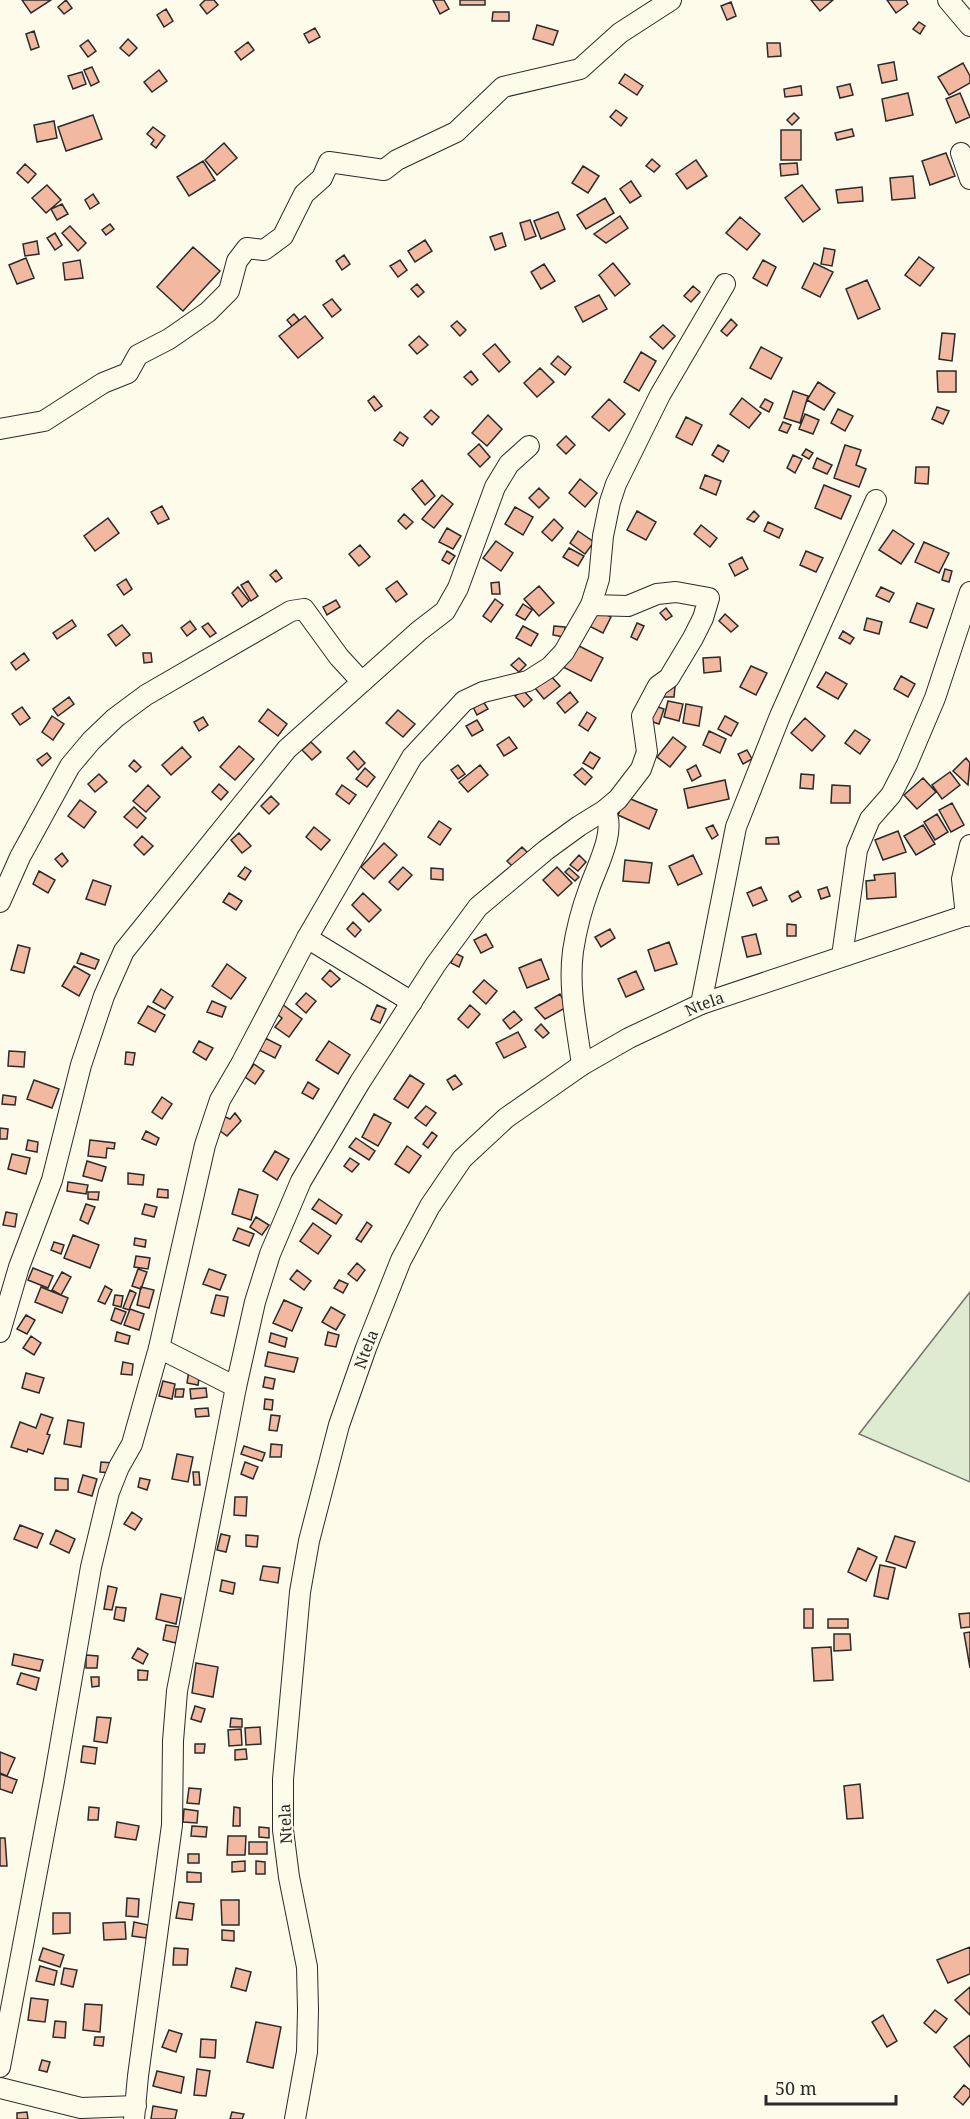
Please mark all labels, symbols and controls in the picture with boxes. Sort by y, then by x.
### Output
street label: Ntela [681,986,727,1021]
street label: Ntela [349,1326,383,1372]
street label: Ntela [273,1803,297,1845]
scale bar [766,2068,896,2106]
text: 50 m [775,2076,817,2100]

